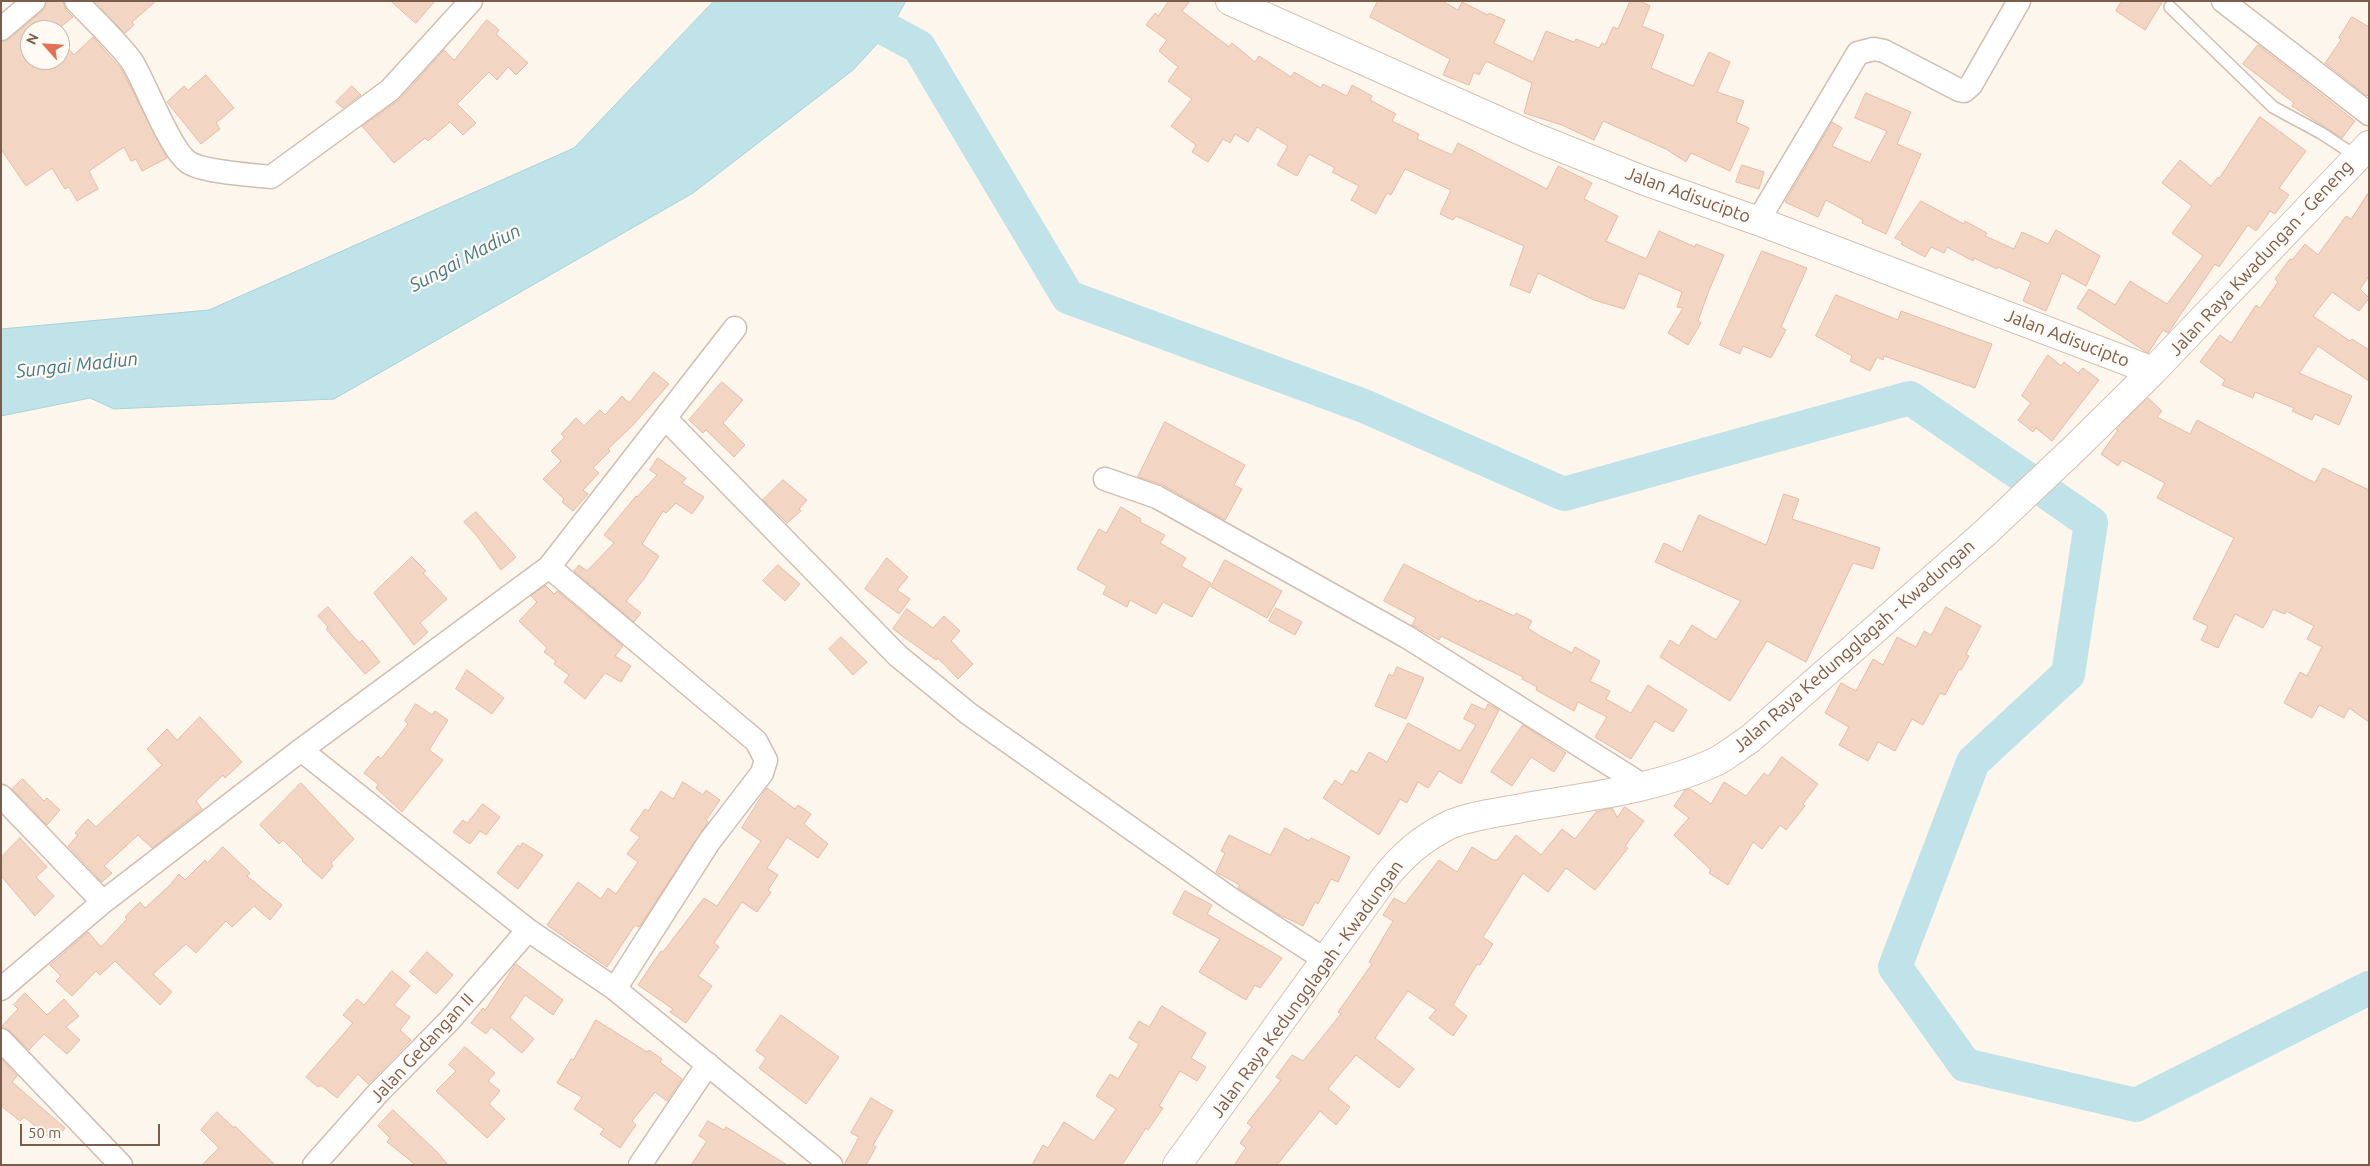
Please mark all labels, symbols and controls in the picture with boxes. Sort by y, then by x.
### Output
north arrow [20,20,70,70]
text: N [23,31,42,47]
street label: Jalan Raya Kwadungan - Geneng [2165,156,2357,360]
street label: Jalan Adisucipto [1622,162,1754,228]
water label: Sungai Madiun [405,219,525,297]
street label: Jalan Adisucipto [2001,304,2133,372]
water label: Sungai Madiun [15,347,139,383]
street label: Jalan Raya Kedungglagah - Kwadungan [1729,535,1979,757]
street label: Jalan Raya Kedungglagah - Kwadungan [1206,856,1408,1122]
street label: Jalan Gedangan II [366,989,478,1107]
scale bar [22,1114,162,1146]
text: 50 m [28,1124,61,1141]

